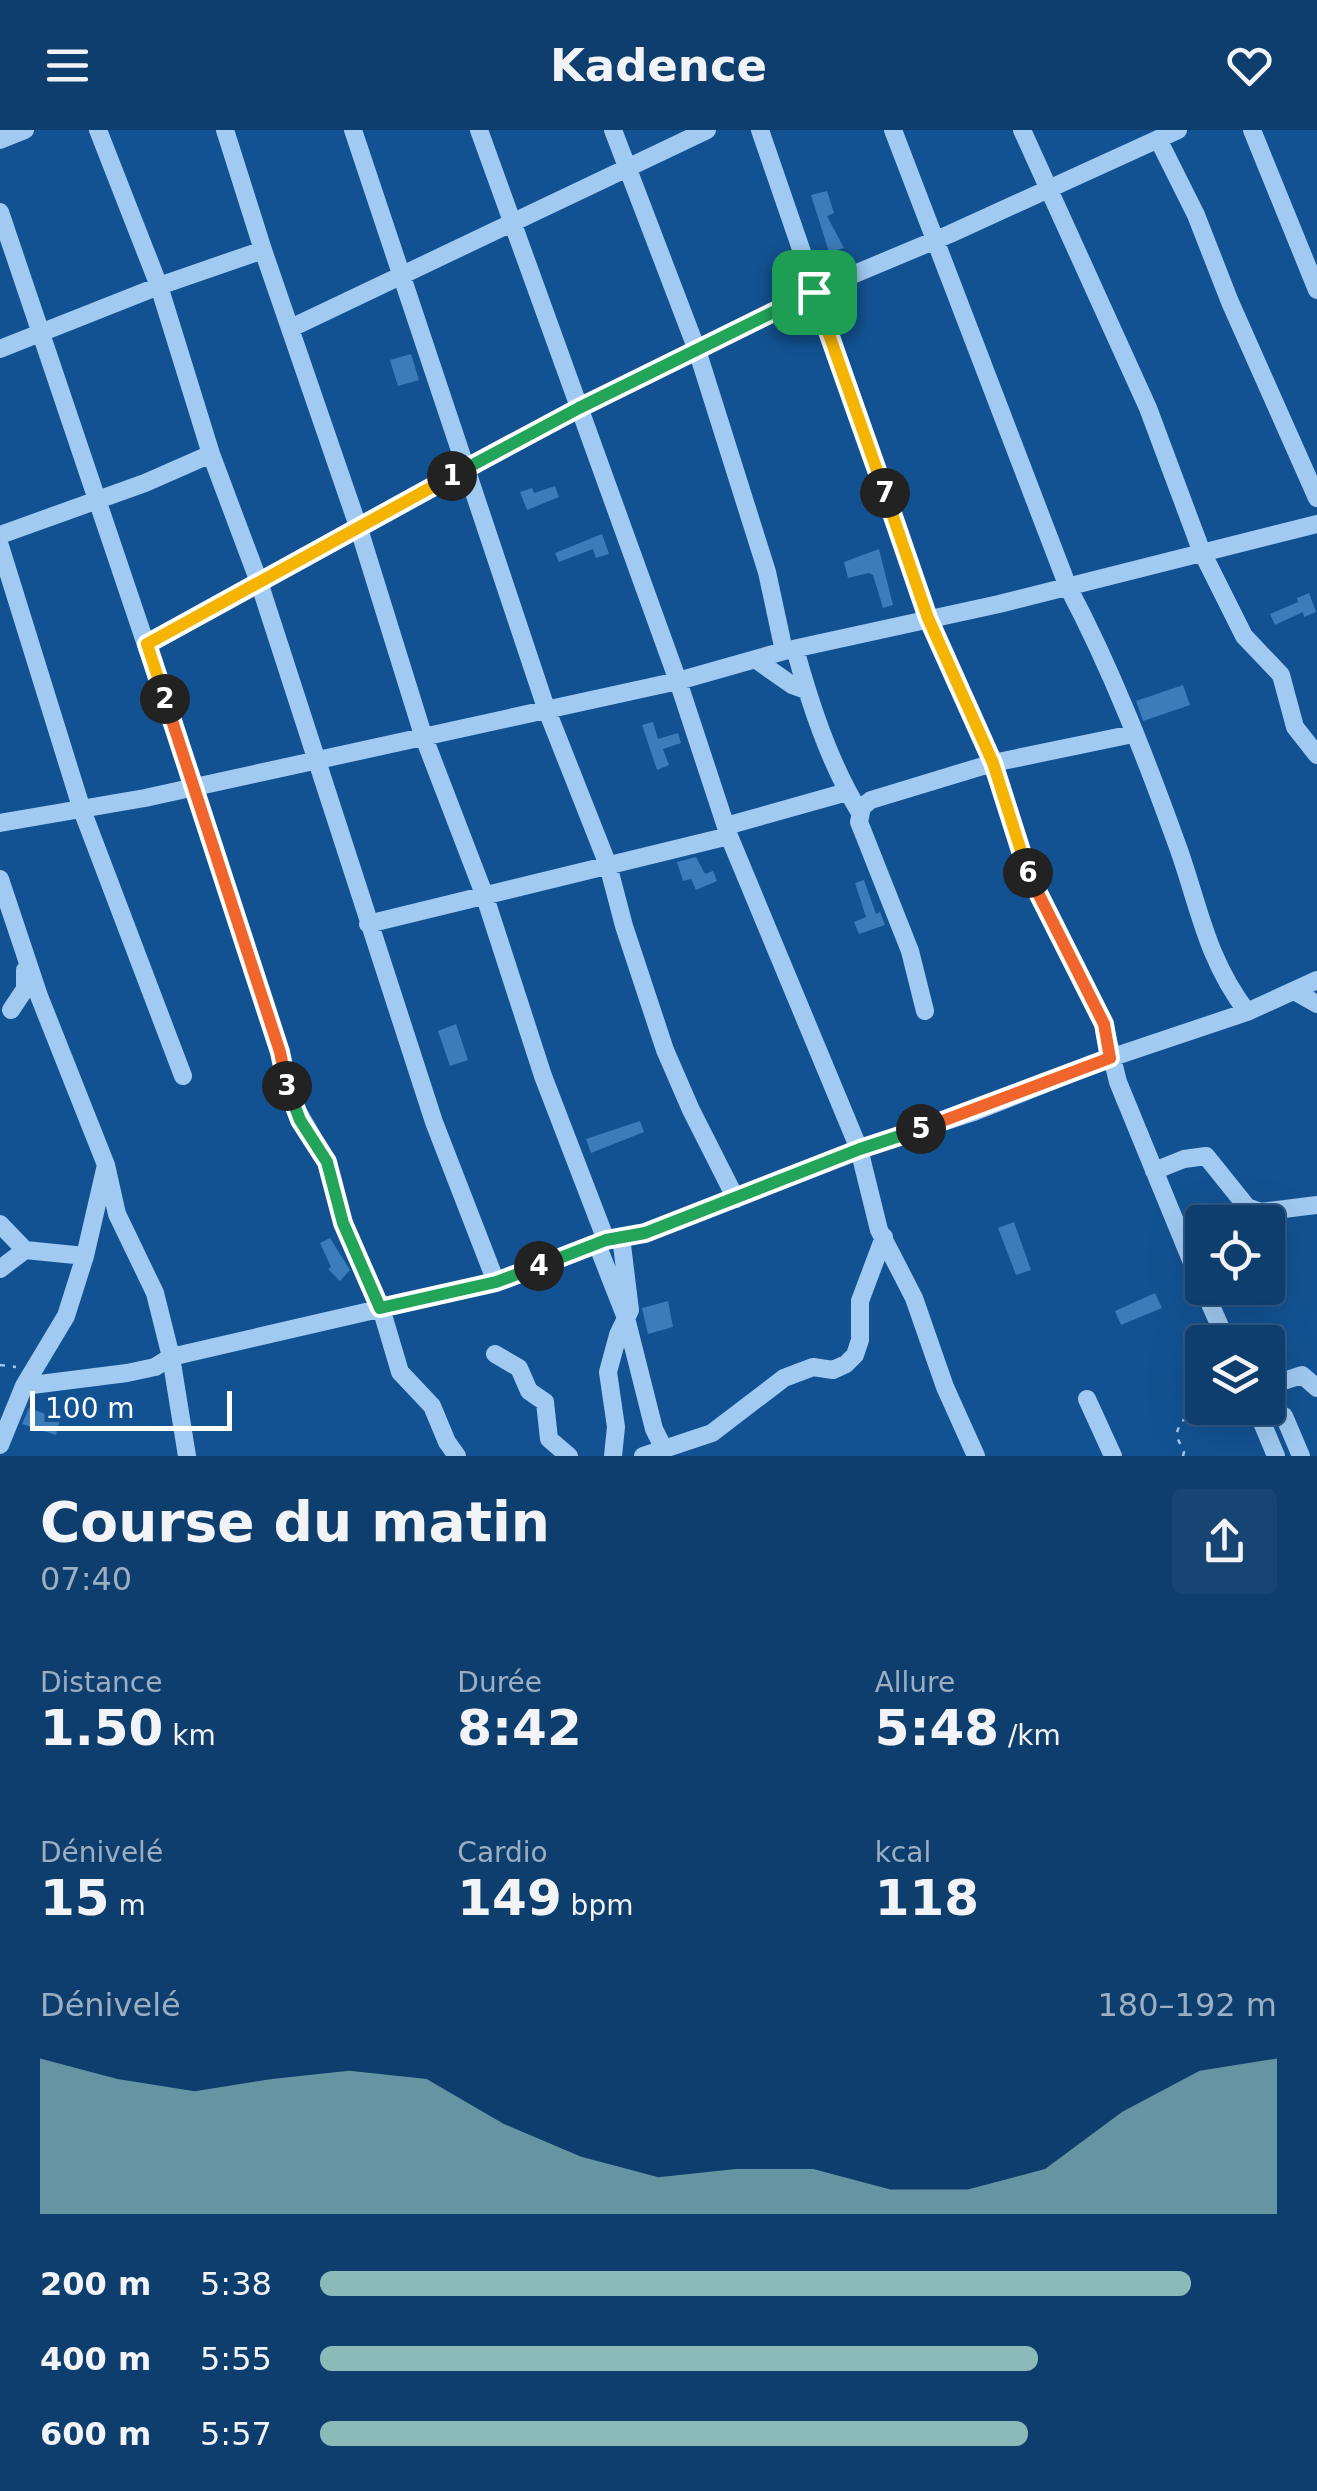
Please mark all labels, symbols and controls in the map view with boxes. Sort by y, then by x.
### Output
icon: menu [40,38,95,93]
icon: heart [1222,38,1277,93]
text: Kadence [550,39,767,92]
pin [772,250,857,335]
icon: arrive [787,265,842,320]
pin: 1 [427,451,477,501]
text: 1 [442,459,462,492]
pin: 7 [860,468,910,518]
text: 7 [875,476,895,509]
pin: 2 [140,674,190,724]
text: 2 [155,682,175,715]
pin: 6 [1003,848,1053,898]
text: 6 [1018,856,1038,889]
pin: 3 [262,1061,312,1111]
text: 3 [277,1069,297,1102]
pin: 5 [896,1104,946,1154]
text: 5 [911,1112,931,1145]
map controls [1185,1205,1285,1425]
button: locate [1185,1205,1285,1305]
pin: 4 [514,1241,564,1291]
text: 4 [529,1249,549,1282]
button: layers [1185,1325,1285,1425]
scale bar [30,1386,232,1430]
text: 100 m [45,1392,135,1425]
button: share [1172,1489,1277,1594]
text: Course du matin [40,1490,550,1554]
text: 07:40 [40,1560,132,1598]
text: Distance [40,1666,162,1699]
text: Durée [457,1666,542,1699]
text: Allure [875,1666,955,1699]
text: 1.50 [40,1699,163,1757]
text: 8:42 [457,1699,582,1757]
text: 5:48 [875,1699,999,1757]
text: km [163,1719,216,1752]
text: /km [999,1719,1061,1752]
text: Dénivelé [40,1836,163,1869]
text: Cardio [457,1836,548,1869]
text: kcal [875,1836,931,1869]
text: 15 [40,1869,110,1927]
text: 149 [457,1869,562,1927]
text: 118 [875,1869,979,1927]
text: m [110,1889,146,1922]
text: bpm [562,1889,633,1922]
text: Dénivelé [40,1986,181,2024]
text: 180–192 m [1098,1986,1277,2024]
text: 200 m [40,2265,151,2303]
text: 5:38 [200,2265,272,2303]
text: 400 m [40,2340,151,2378]
text: 5:55 [200,2340,272,2378]
text: 600 m [40,2415,151,2453]
text: 5:57 [200,2415,272,2453]

